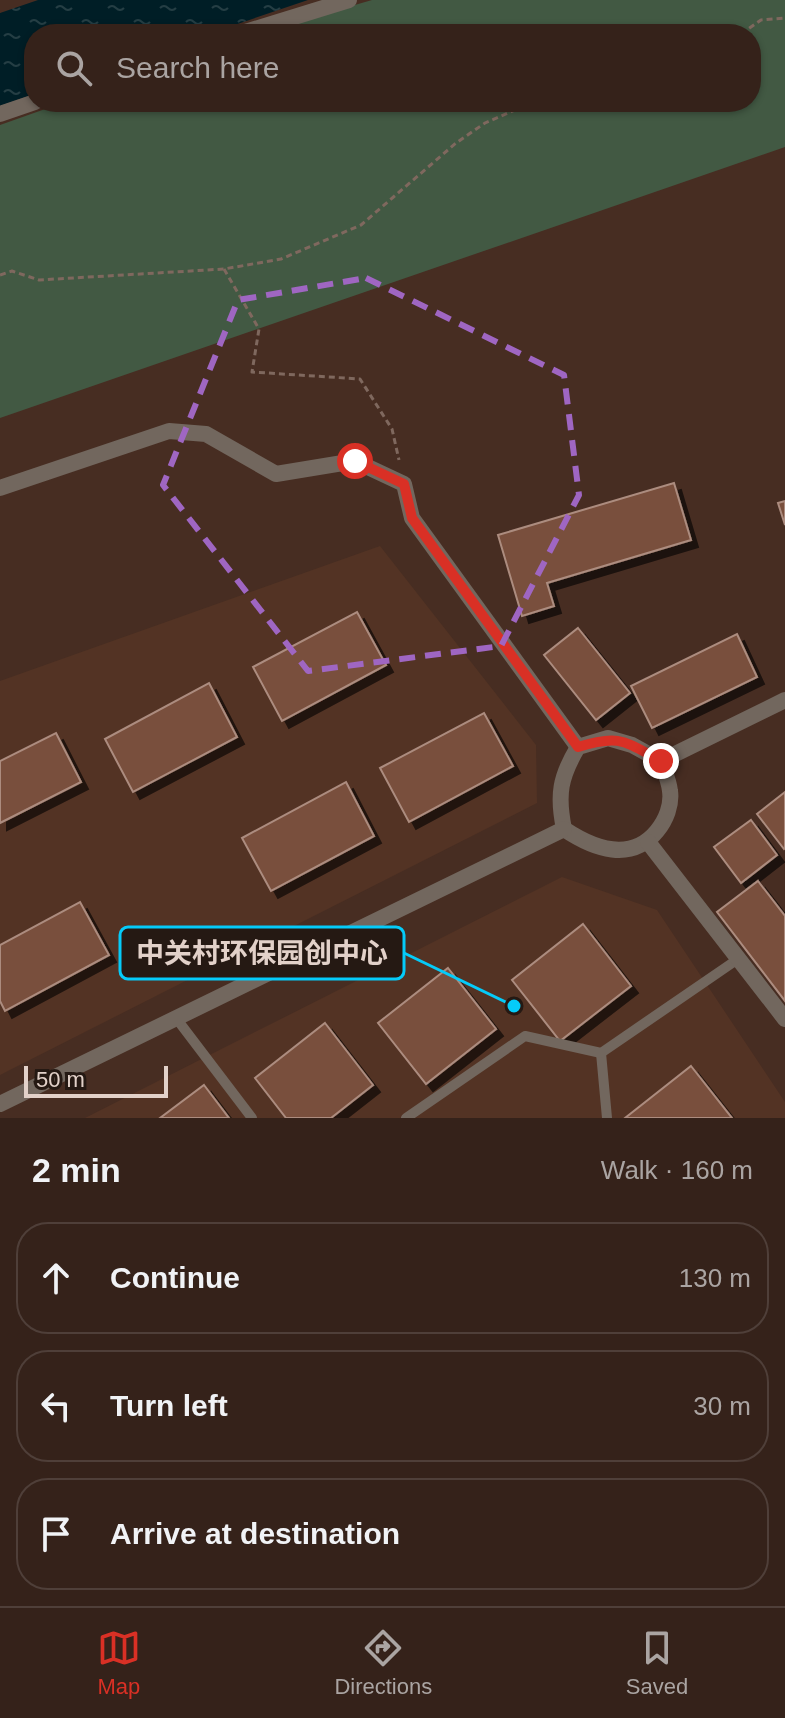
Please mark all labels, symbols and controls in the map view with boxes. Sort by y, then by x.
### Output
search box [24,24,761,112]
icon: search [52,46,96,90]
text: Search here [116,51,279,84]
route start [337,443,373,479]
route end [643,743,679,779]
callout: 中关村环保园创中心 [120,927,404,979]
text: 中关村环保园创中心 [136,938,388,969]
scale bar [24,1062,168,1098]
text: 50 m [36,1067,85,1092]
text: 2 min [32,1151,121,1189]
text: Walk · 160 m [601,1155,753,1185]
icon: ahead [34,1256,78,1300]
text: Continue [110,1261,240,1294]
text: 130 m [679,1263,751,1293]
icon: left [34,1384,78,1428]
text: Turn left [110,1389,228,1422]
text: 30 m [693,1391,751,1421]
icon: arrive [34,1512,78,1556]
text: Arrive at destination [110,1517,400,1550]
tab: Map [97,1626,141,1700]
tab: Directions [334,1626,432,1700]
tab: Saved [626,1626,688,1700]

